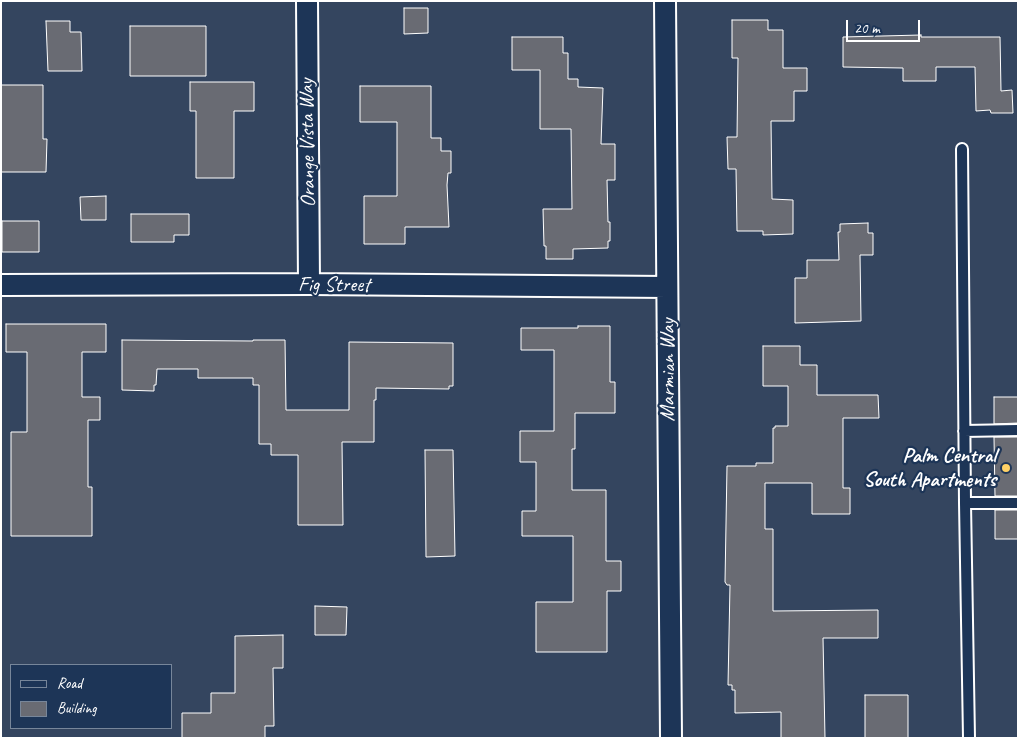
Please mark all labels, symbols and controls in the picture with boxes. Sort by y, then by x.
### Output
scale bar [849,10,923,42]
text: 20 m [854,19,880,38]
street label: Orange Vista Way [294,78,322,208]
street label: Fig Street [298,272,370,298]
street label: Marmian Way [655,319,681,421]
place label: Palm Central South Apartments [863,443,996,493]
marker: Palm Central South Apartments [1000,462,1012,474]
legend [10,664,172,729]
text: Road [57,674,82,693]
text: Building [57,699,96,718]

